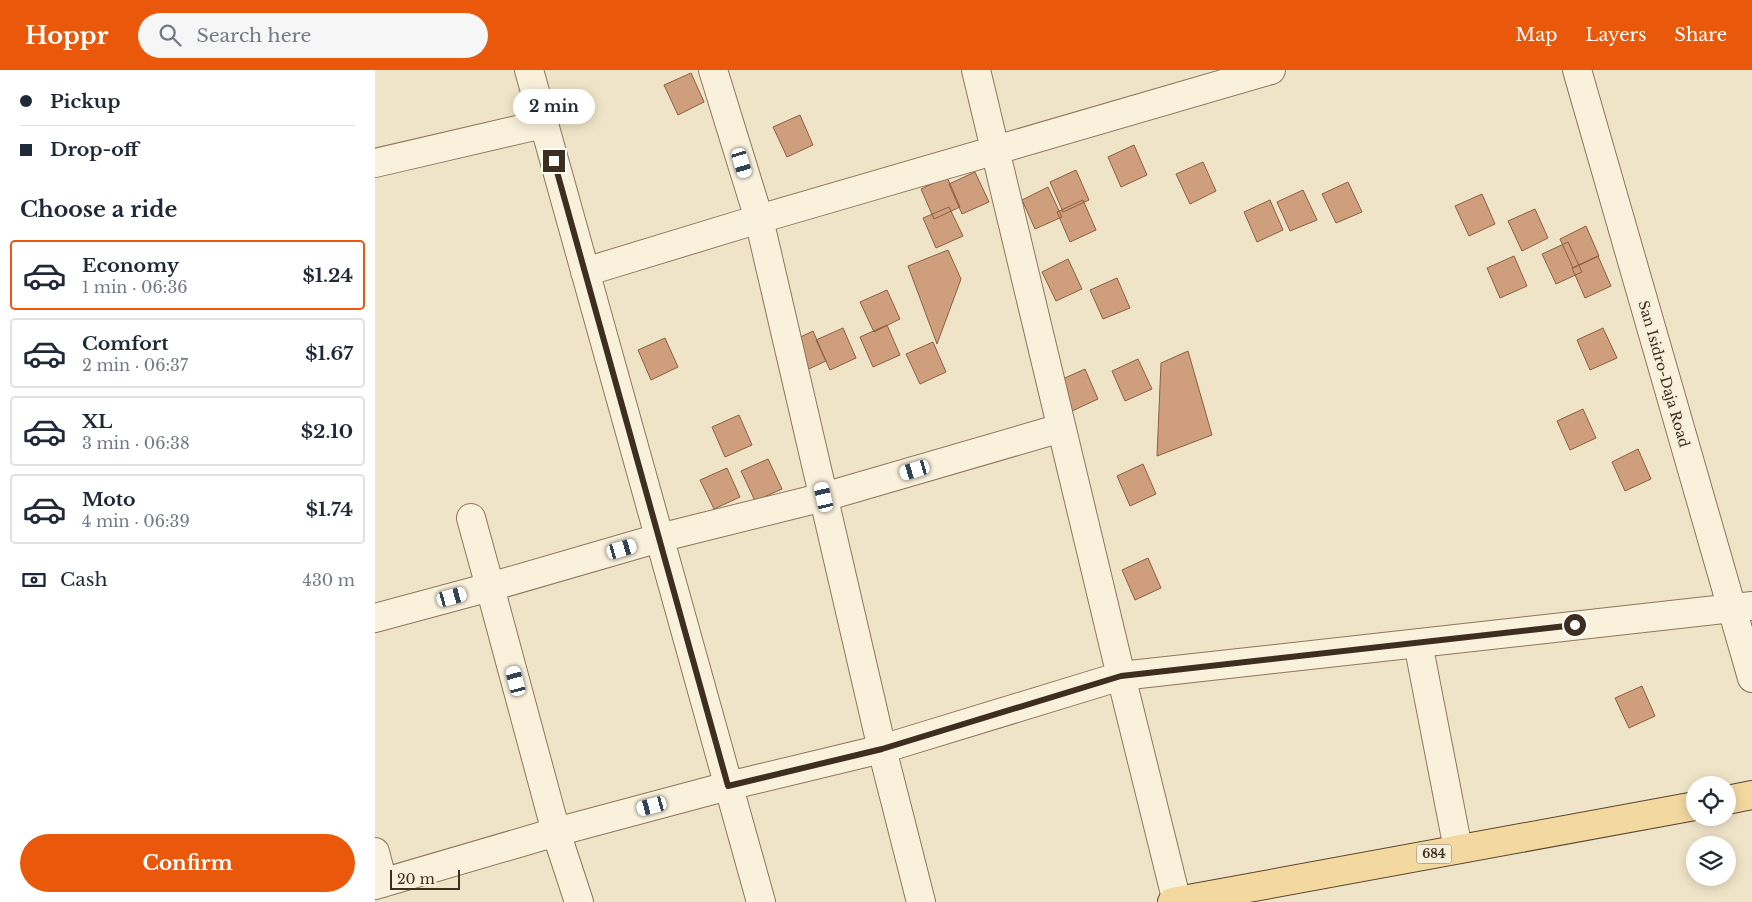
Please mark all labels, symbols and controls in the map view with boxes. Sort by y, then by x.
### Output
search box [138,13,488,58]
text: Hoppr [25,21,108,50]
icon: search [156,21,184,49]
text: Search here [196,24,311,47]
text: Map [1516,24,1557,46]
text: Layers [1585,24,1646,46]
text: Share [1674,24,1727,46]
callout: 2 min [513,88,595,124]
text: Pickup [50,90,121,113]
text: 2 min [529,96,579,116]
text: Drop-off [50,138,139,161]
car [730,146,753,180]
route end [543,150,565,172]
text: Choose a ride [20,196,177,223]
icon: car [22,253,67,298]
text: Economy [82,254,179,277]
text: $1.24 [303,264,353,287]
text: 1 min · 06:36 [82,277,188,297]
street label: San Isidro-Daja Road [1634,298,1694,450]
icon: car [22,331,67,376]
text: Comfort [82,332,169,355]
text: $1.67 [305,342,353,365]
text: 2 min · 06:37 [82,355,188,375]
icon: car [22,409,67,454]
text: XL [82,410,112,433]
text: $2.10 [301,420,353,443]
text: 3 min · 06:38 [82,433,190,453]
car [898,459,931,481]
car [813,481,834,513]
icon: car [22,487,67,532]
text: Moto [82,488,136,511]
text: $1.74 [306,498,353,521]
text: 4 min · 06:39 [82,511,190,531]
car [605,538,638,560]
icon: cash [20,566,48,594]
text: Cash [60,568,107,591]
text: 430 m [303,570,355,590]
car [435,586,468,608]
route start [1564,614,1586,636]
car [504,665,527,697]
map controls [1686,776,1736,886]
button: locate [1686,776,1736,826]
car [635,795,668,817]
button: Confirm [20,834,355,892]
button: layers [1686,836,1736,886]
road number: 684 [1417,844,1451,864]
scale bar [390,867,460,890]
text: 20 m [397,870,435,888]

